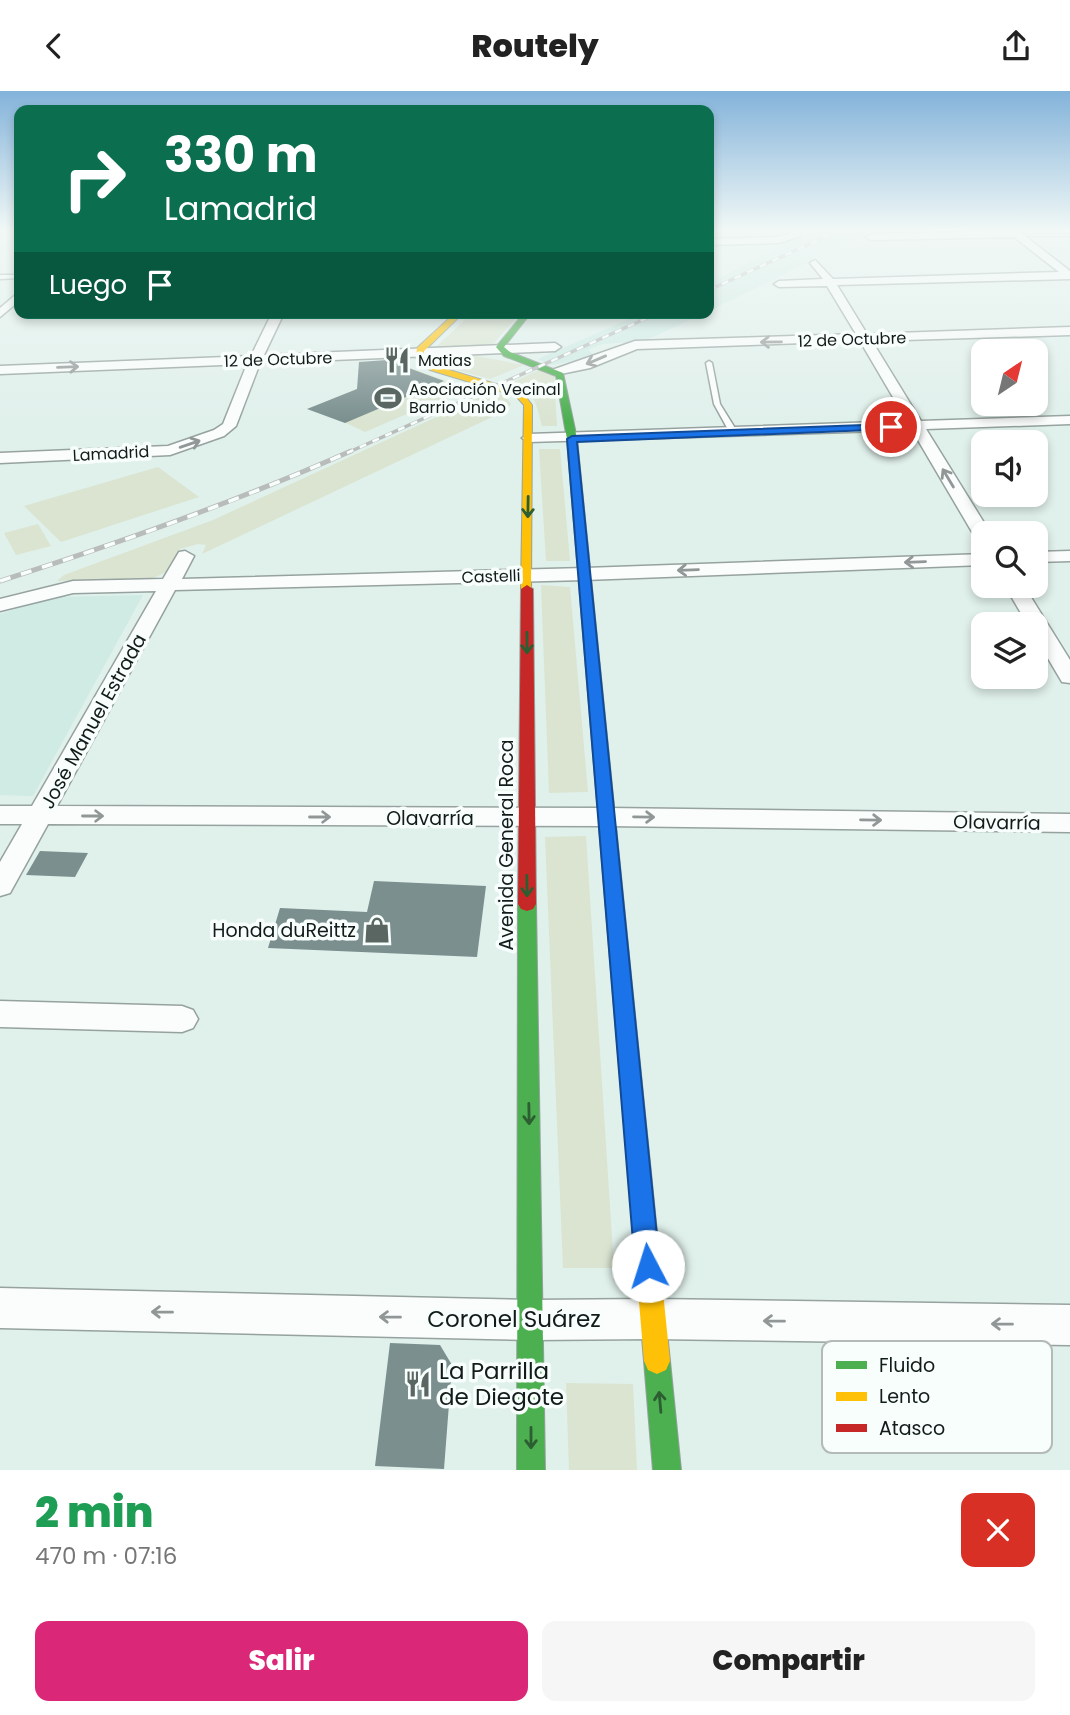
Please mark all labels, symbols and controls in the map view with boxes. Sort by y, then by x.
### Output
text: Routely [471,23,599,68]
icon: back [35,27,73,65]
icon: share [997,27,1035,65]
text: 330 m [164,121,318,189]
icon: right [49,133,140,224]
text: Lamadrid [164,186,317,231]
icon: arrive [141,266,179,304]
text: Luego [49,267,127,303]
street label: 12 de Octubre [797,326,907,353]
one-way arrow [760,335,783,349]
north arrow [971,339,1048,417]
map controls [971,339,1048,689]
restaurant icon: Matias [382,345,412,375]
street label: 12 de Octubre [223,346,333,373]
place label: Matias [418,349,472,372]
one-way arrow [586,355,607,368]
one-way arrow [56,361,79,374]
place label: Asociación Vecinal Barrio Unido [409,378,561,419]
sports icon: Asociación Vecinal Barrio Unido [373,383,403,413]
pin [861,397,921,457]
icon: arrive [872,408,910,446]
button: sound [971,430,1048,507]
one-way arrow [178,437,200,449]
street label: Lamadrid [72,440,150,467]
one-way arrow [941,469,955,489]
one-way arrow [521,495,535,518]
button: search [971,521,1048,598]
one-way arrow [904,555,927,568]
street label: Castelli [461,564,521,589]
one-way arrow [677,564,700,577]
button: layers [971,612,1048,689]
street label: José Manuel Estrada [34,629,153,814]
one-way arrow [520,631,534,654]
street label: Avenida General Roca [493,739,520,951]
street label: Olavarría [386,805,474,832]
street label: Olavarría [953,808,1041,837]
one-way arrow [81,809,104,823]
one-way arrow [308,810,331,824]
one-way arrow [632,810,655,824]
one-way arrow [859,814,882,827]
one-way arrow [520,875,534,898]
shop icon: Honda duReittz [362,915,392,945]
place label: Honda duReittz [212,917,356,944]
one-way arrow [522,1102,536,1125]
position arrow [611,1229,685,1303]
street label: Coronel Suárez [427,1303,601,1335]
one-way arrow [151,1305,174,1319]
one-way arrow [378,1310,401,1324]
one-way arrow [763,1314,786,1327]
one-way arrow [991,1317,1014,1330]
legend [822,1341,1052,1453]
text: Fluido [879,1352,935,1379]
place label: La Parrilla de Diegote [439,1355,564,1413]
restaurant icon: La Parrilla de Diegote [403,1369,433,1399]
text: Lento [879,1383,930,1410]
one-way arrow [654,1391,667,1414]
text: Atasco [879,1415,945,1442]
one-way arrow [524,1426,538,1449]
text: 2 min [35,1483,153,1542]
button: close [961,1493,1035,1567]
text: 470 m · 07:16 [35,1540,177,1572]
button: Salir [35,1621,528,1701]
button: Compartir [542,1621,1035,1701]

